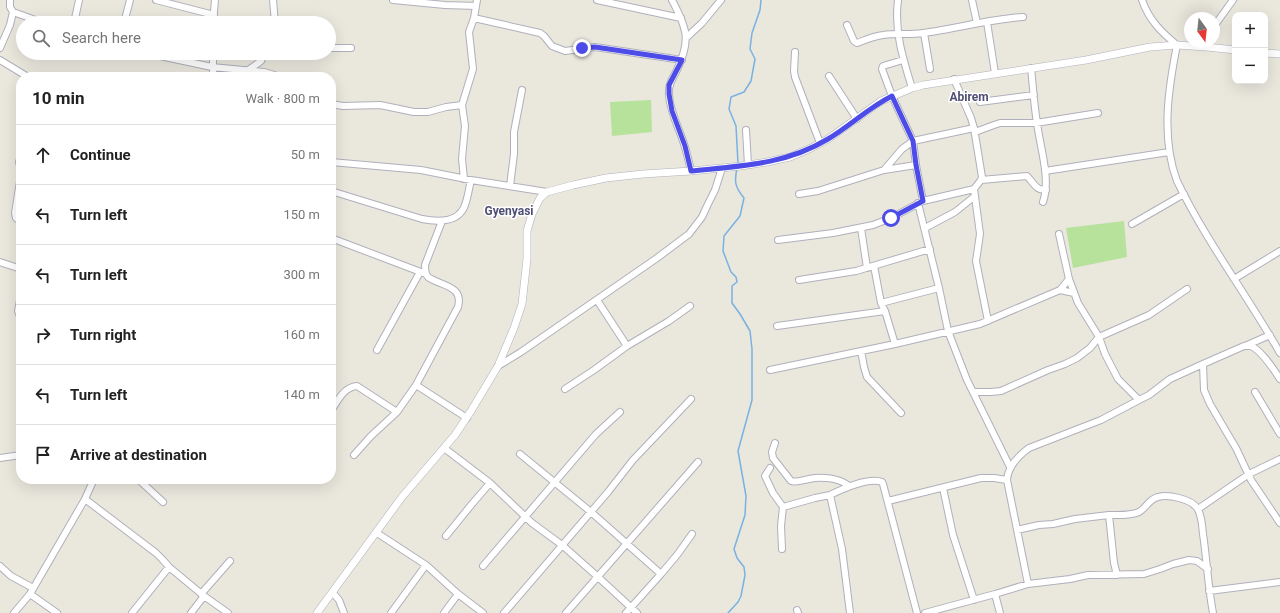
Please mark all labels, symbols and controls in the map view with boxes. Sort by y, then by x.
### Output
north arrow [1184,12,1220,48]
map controls [1232,12,1268,84]
button: + [1232,12,1268,48]
search box [16,16,336,60]
icon: search [30,27,52,49]
text: Search here [62,29,141,47]
route end [573,39,591,57]
button: − [1232,48,1268,84]
text: 10 min [32,88,85,108]
district label: Abirem [949,90,989,104]
text: Walk · 800 m [245,91,320,106]
icon: ahead [32,144,54,166]
text: Continue [70,146,131,164]
text: 50 m [291,147,320,162]
icon: left [32,204,54,226]
district label: Gyenyasi [484,204,534,218]
text: Turn left [70,206,127,224]
text: 150 m [283,207,320,222]
route start [882,209,900,227]
icon: left [32,264,54,286]
text: Turn left [70,266,127,284]
text: 300 m [283,267,320,282]
icon: right [32,324,54,346]
text: Turn right [70,326,136,344]
text: 160 m [283,327,320,342]
icon: left [32,384,54,406]
text: Turn left [70,386,127,404]
text: 140 m [283,387,320,402]
icon: arrive [32,444,54,466]
text: Arrive at destination [70,446,207,464]

